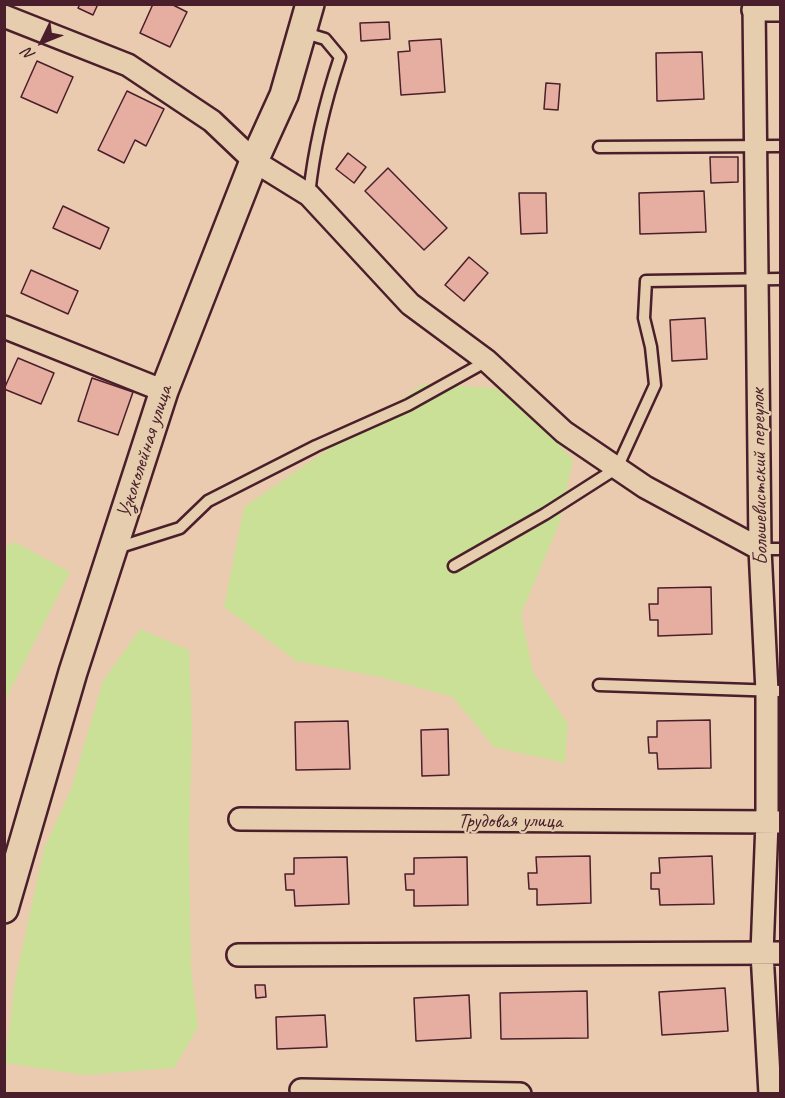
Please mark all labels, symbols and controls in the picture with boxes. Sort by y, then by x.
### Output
north arrow [12,12,72,72]
text: N [18,44,40,65]
street label: Узкоколейная улица [112,382,178,522]
street label: Большевистский переулок [746,388,774,566]
street label: Трудовая улица [458,808,562,834]

